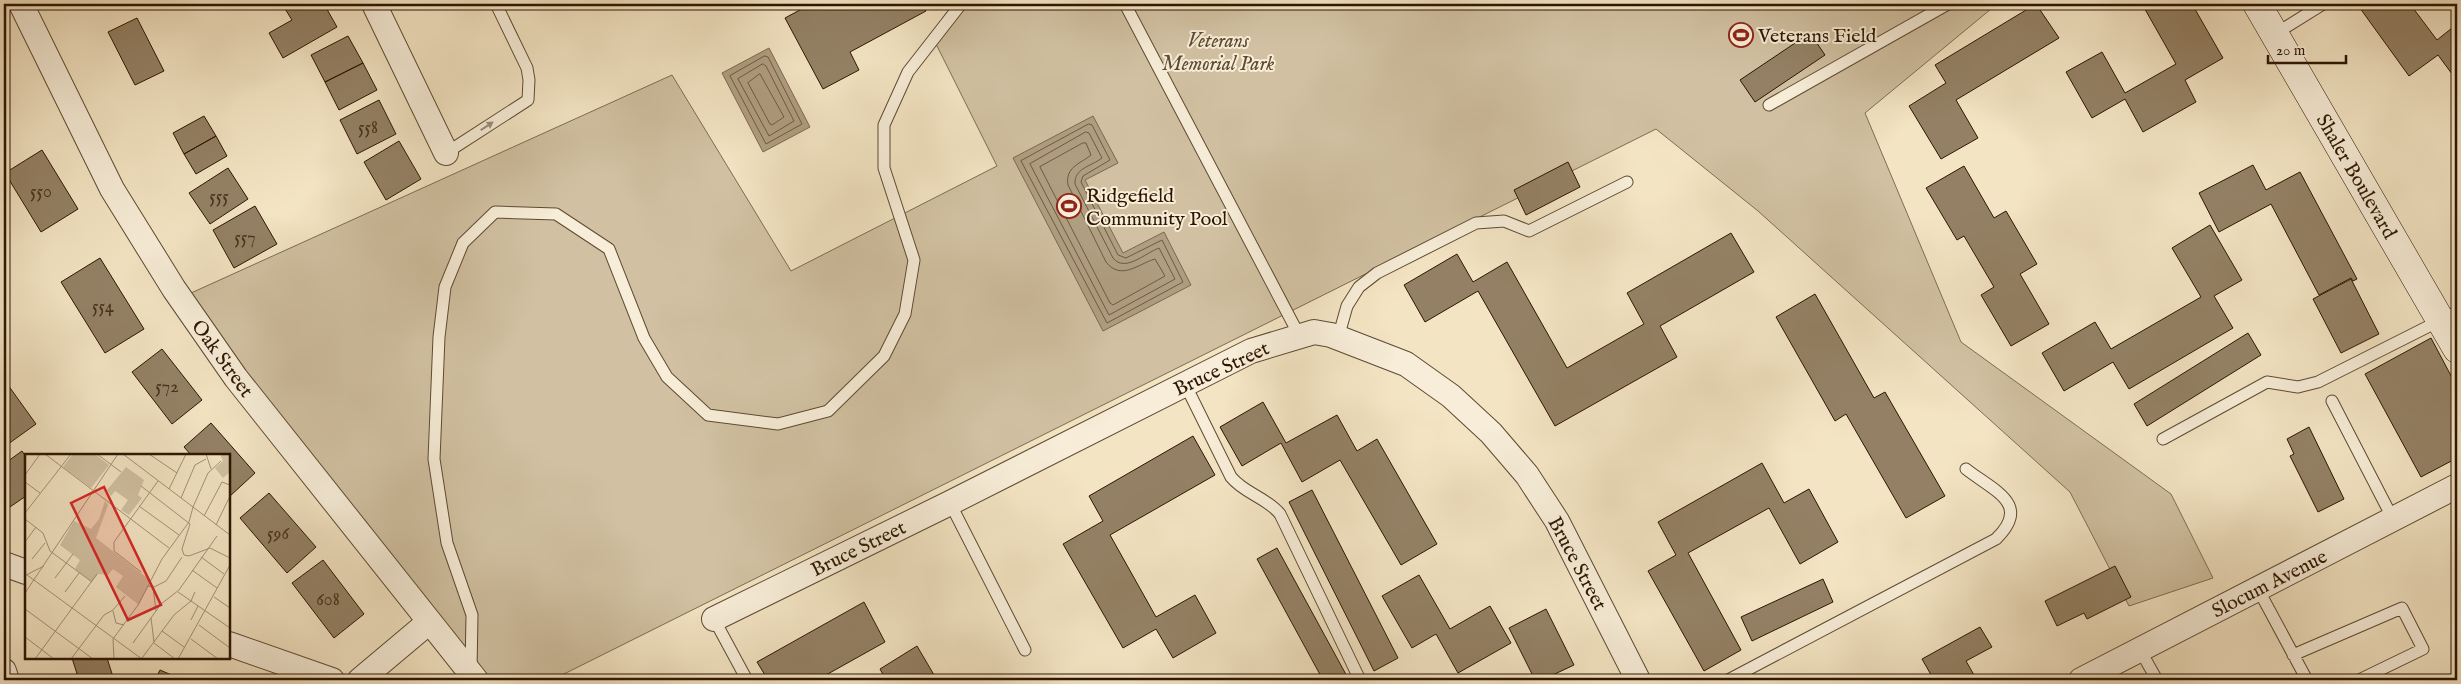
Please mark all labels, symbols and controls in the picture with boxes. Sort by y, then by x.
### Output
sports icon: Veterans Field [1728,22,1754,48]
place label: Veterans Field [1757,24,1877,49]
park label: Veterans Memorial Park [1162,29,1274,77]
scale bar [2268,32,2346,64]
text: 20 m [2276,41,2306,60]
street label: Shaler Boulevard [2310,110,2402,244]
house number: 558 [358,117,378,140]
one-way arrow [481,122,494,131]
house number: 550 [30,181,52,204]
place label: Ridgefield Community Pool [1086,184,1228,232]
house number: 555 [209,186,229,209]
sports icon: Ridgefield Community Pool [1056,193,1082,219]
house number: 557 [234,227,256,250]
house number: 554 [92,296,114,319]
street label: Oak Street [185,315,258,403]
street label: Bruce Street [1170,336,1274,402]
house number: 572 [155,376,179,399]
inset map [25,454,230,659]
street label: Bruce Street [1542,512,1612,615]
street label: Bruce Street [807,516,910,583]
house number: 596 [267,523,289,546]
street label: Slocum Avenue [2208,545,2332,624]
house number: 608 [316,589,340,612]

